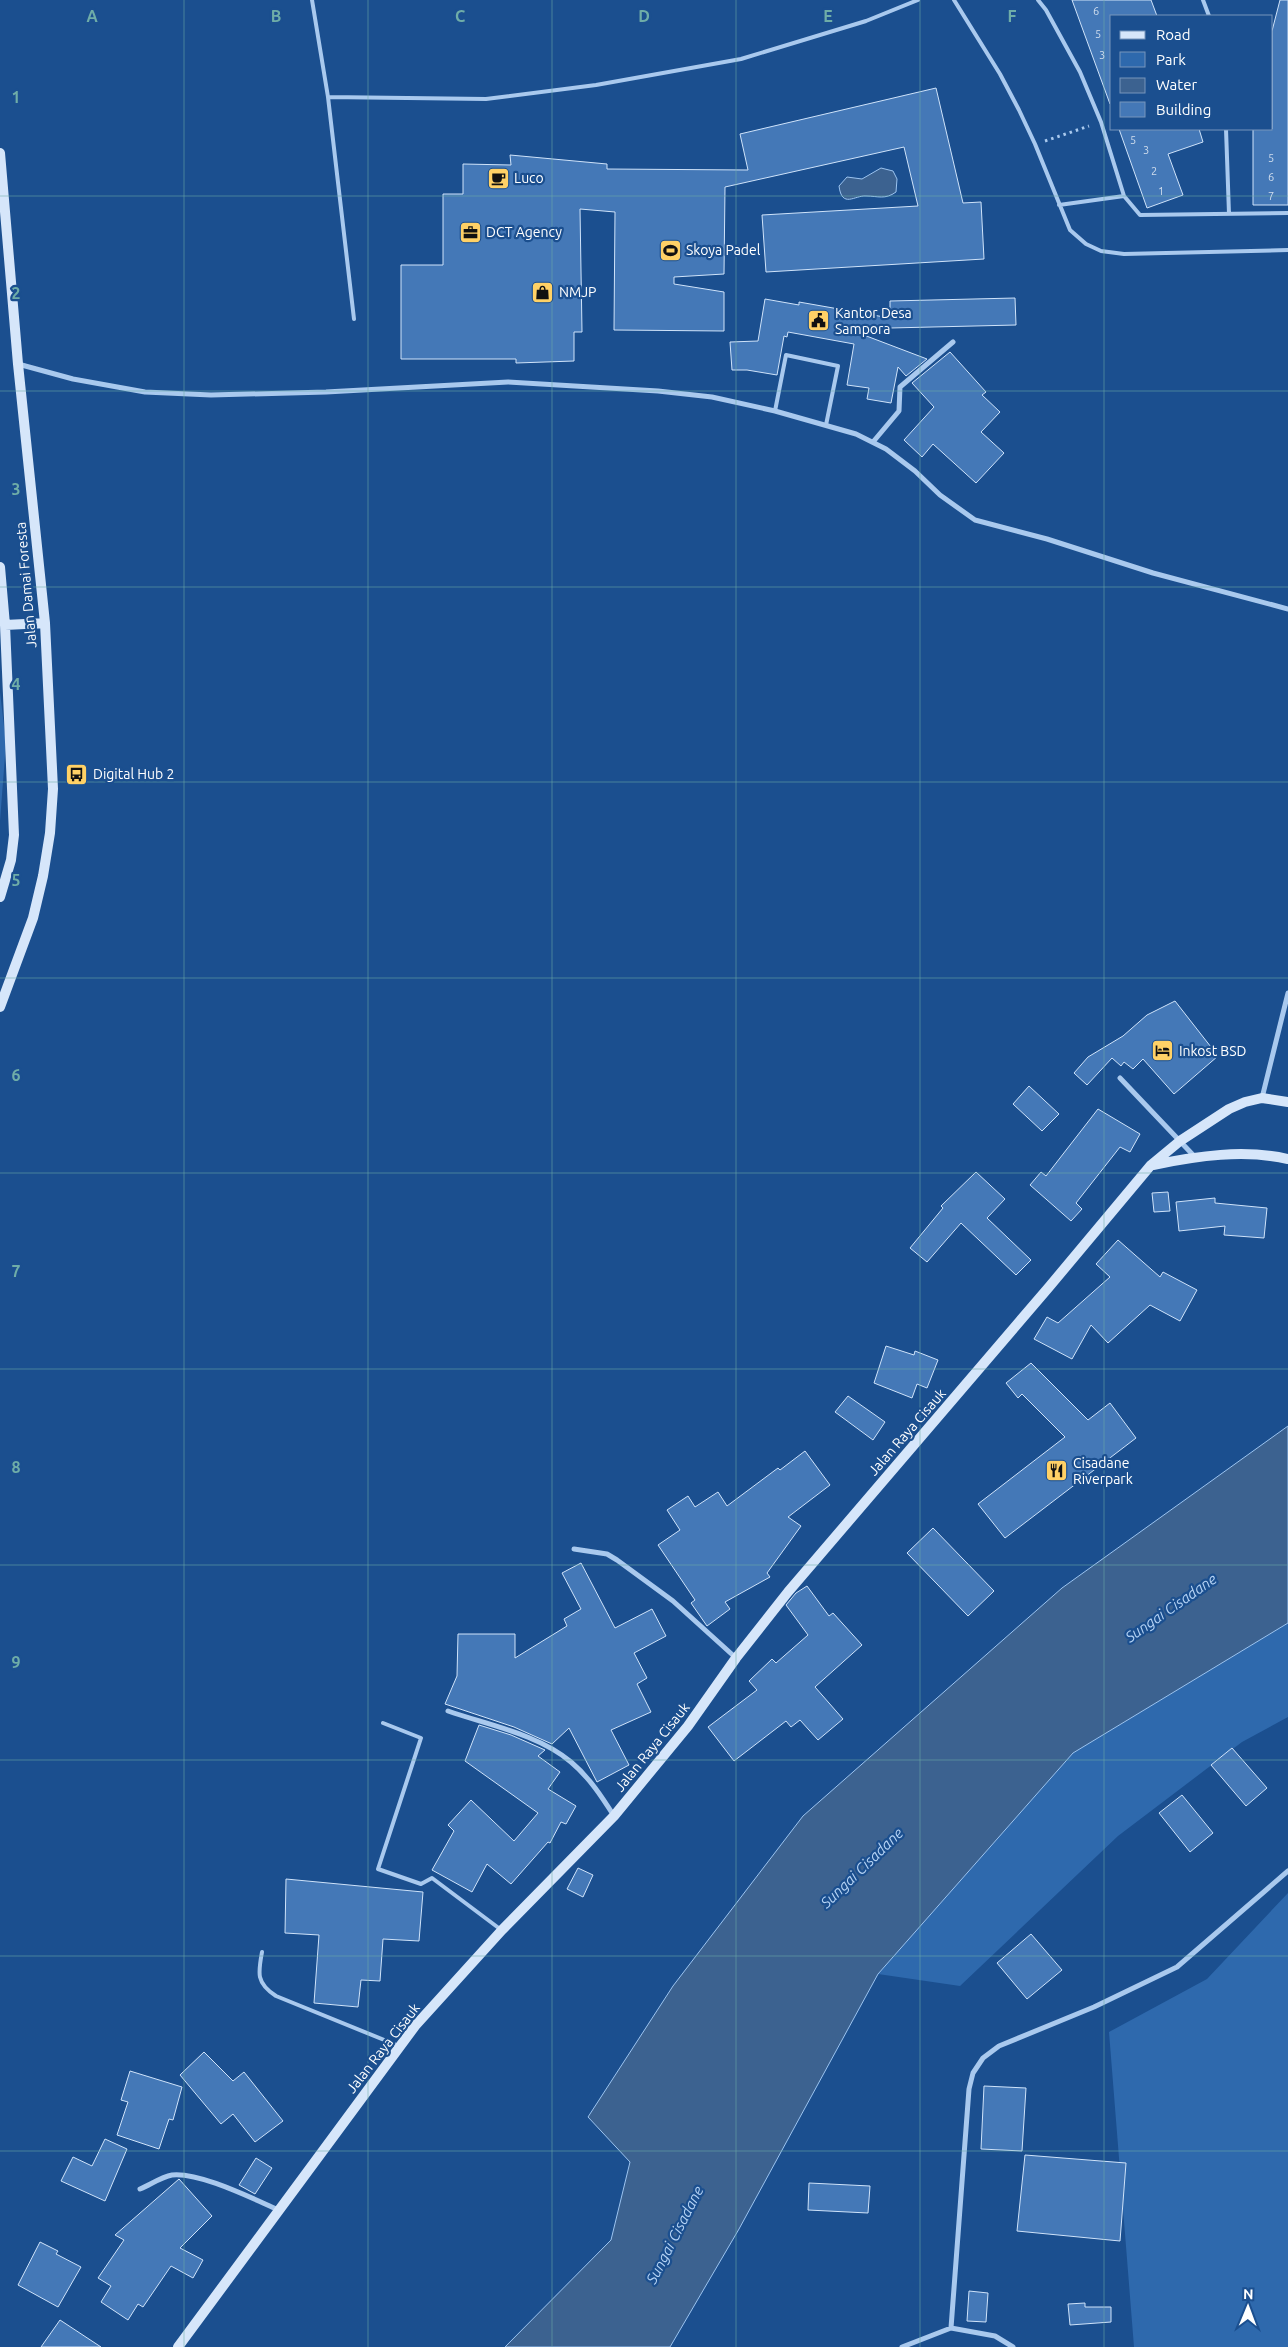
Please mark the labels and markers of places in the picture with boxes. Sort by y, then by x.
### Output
cafe icon: Luco [486,166,510,190]
place label: Luco [514,170,544,186]
office icon: DCT Agency [458,220,482,244]
place label: DCT Agency [486,224,562,240]
sports icon: Skoya Padel [658,238,682,262]
place label: Skoya Padel [686,242,761,258]
shop icon: NMJP [531,280,555,304]
place label: NMJP [559,284,596,300]
place label: Kantor Desa Sampora [835,305,912,337]
public building icon: Kantor Desa Sampora [807,309,831,333]
bus stop icon: Digital Hub 2 [65,762,89,786]
place label: Digital Hub 2 [93,766,174,782]
hotel icon: Inkost BSD [1151,1039,1175,1063]
place label: Inkost BSD [1179,1043,1247,1059]
place label: Cisadane Riverpark [1073,1455,1133,1487]
restaurant icon: Cisadane Riverpark [1045,1459,1069,1483]

